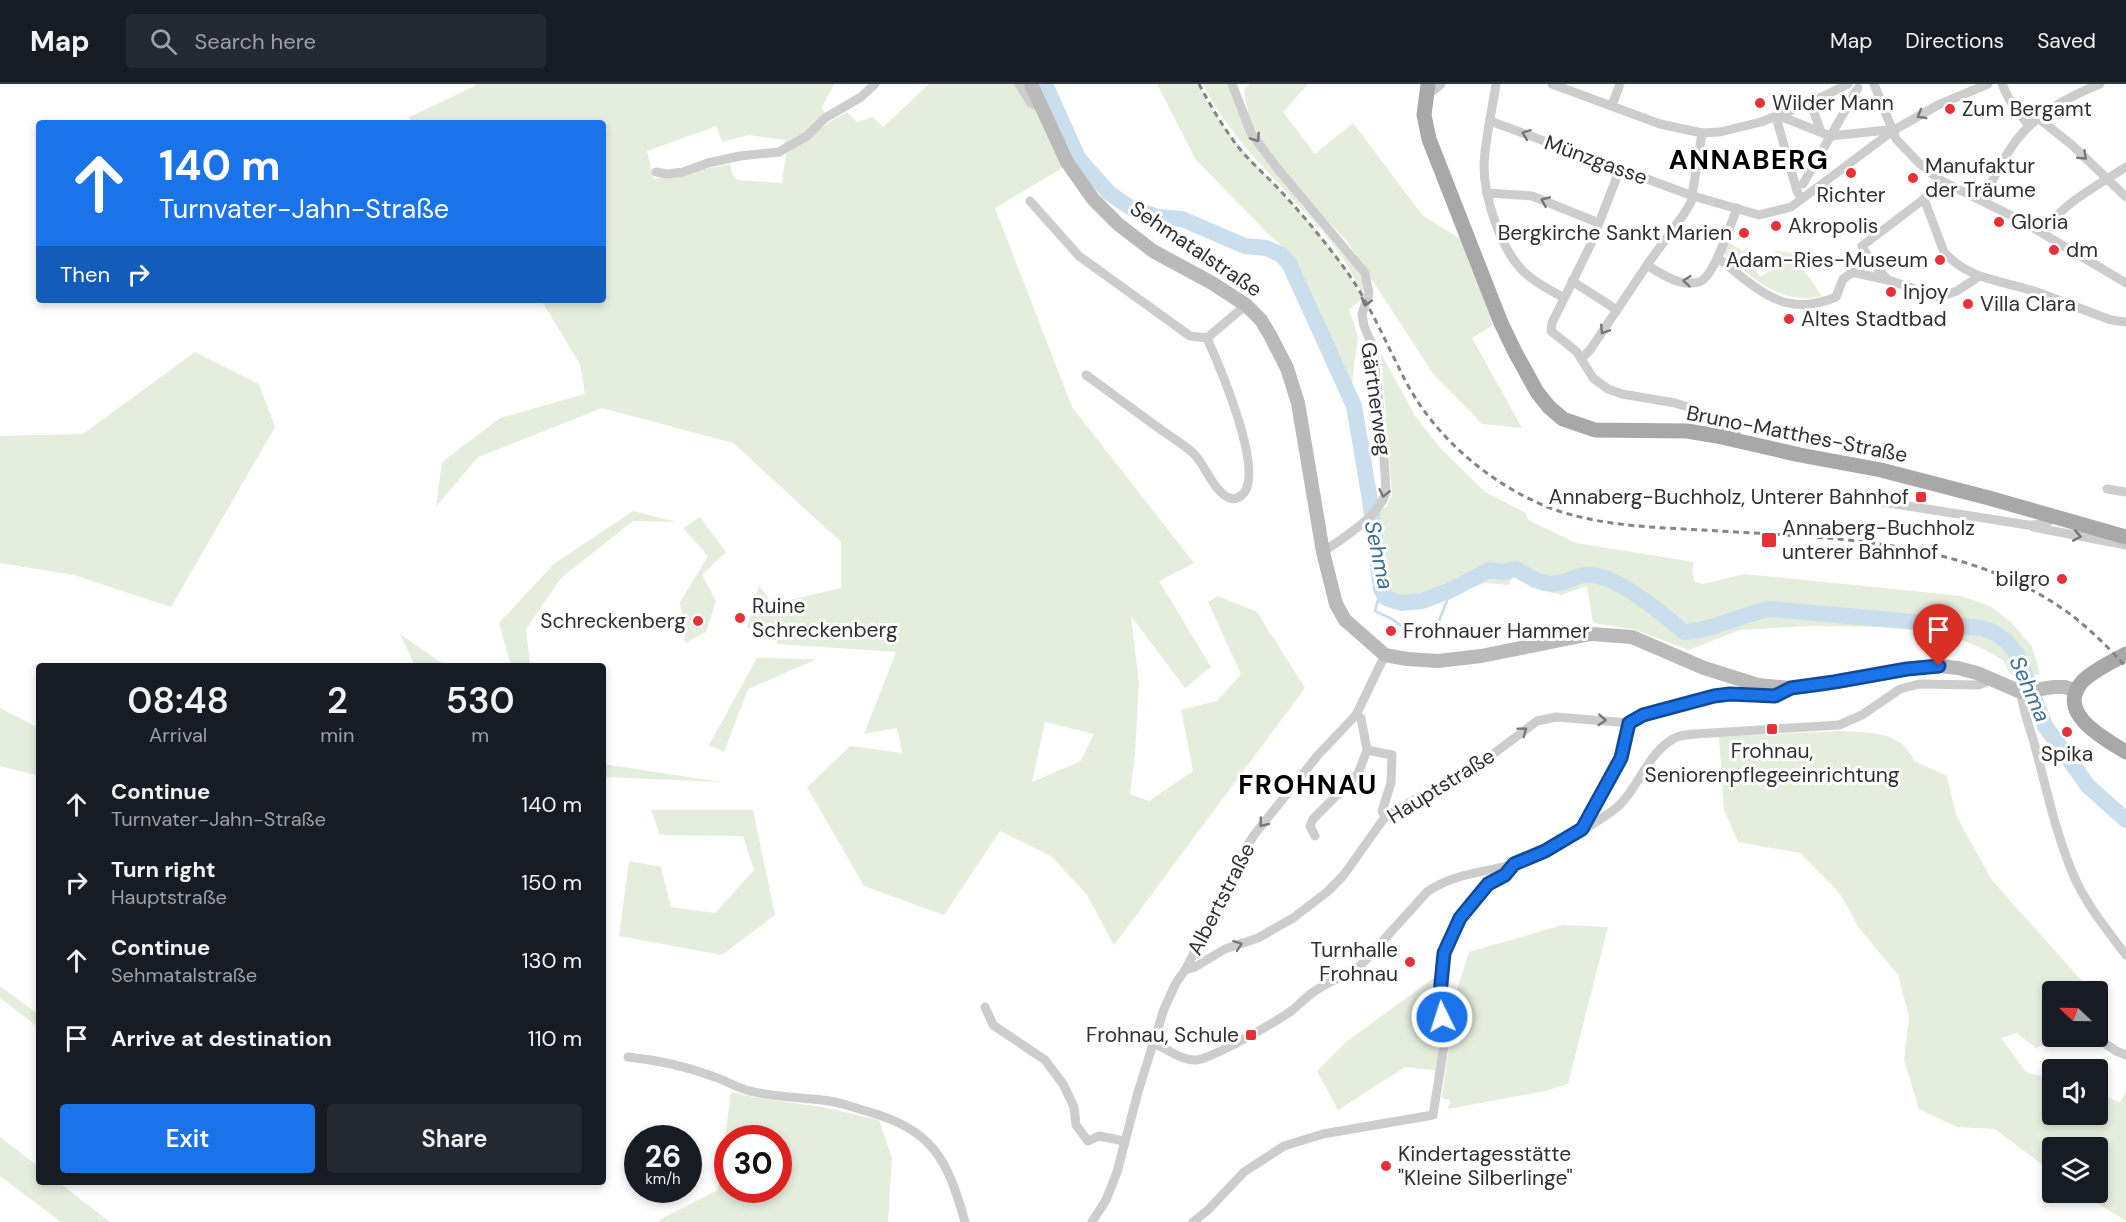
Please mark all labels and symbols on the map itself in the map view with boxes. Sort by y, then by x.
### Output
place label: Wilder Mann [1772,89,1894,117]
place label: Zum Bergamt [1962,95,2092,123]
marker: Wilder Mann [1753,96,1767,110]
marker: Zum Bergamt [1943,102,1957,116]
one-way arrow [1917,108,1927,119]
street label: Münzgasse [1541,128,1651,192]
one-way arrow [1521,129,1532,141]
one-way arrow [1248,132,1259,143]
district label: ANNABERG [1669,142,1829,177]
one-way arrow [2076,149,2086,160]
place label: Manufaktur der Träume [1925,152,2036,204]
marker: Richter [1844,166,1858,180]
marker: Manufaktur der Träume [1906,171,1920,185]
place label: Richter [1816,181,1886,209]
street label: Sehmatalstraße [1125,195,1267,304]
one-way arrow [1540,196,1551,208]
place label: Gloria [2011,208,2068,236]
place label: Akropolis [1788,212,1878,240]
marker: Gloria [1992,215,2006,229]
place label: Bergkirche Sankt Marien [1498,219,1732,247]
marker: Akropolis [1769,219,1783,233]
marker: Bergkirche Sankt Marien [1737,226,1751,240]
place label: dm [2066,236,2098,264]
marker: dm [2047,243,2061,257]
place label: Adam-Ries-Museum [1726,246,1928,274]
marker: Adam-Ries-Museum [1933,253,1947,267]
one-way arrow [1682,275,1691,288]
place label: Injoy [1903,278,1949,306]
marker: Injoy [1884,285,1898,299]
place label: Villa Clara [1980,290,2076,318]
one-way arrow [1361,296,1373,307]
marker: Villa Clara [1961,297,1975,311]
place label: Altes Stadtbad [1801,305,1947,333]
marker: Altes Stadtbad [1782,312,1796,326]
one-way arrow [1600,324,1611,335]
street label: Gärtnerweg [1354,340,1398,458]
street label: Bruno-Matthes-Straße [1684,399,1910,469]
place label: Annaberg-Buchholz, Unterer Bahnhof [1549,483,1909,511]
one-way arrow [1378,488,1391,498]
marker: Annaberg-Buchholz, Unterer Bahnhof [1914,490,1928,504]
place label: Annaberg-Buchholz unterer Bahnhof [1782,514,1975,566]
water label: Sehma [1358,518,1400,592]
one-way arrow [2071,529,2081,542]
marker: Annaberg-Buchholz unterer Bahnhof [1760,531,1778,549]
place label: bilgro [1996,565,2050,593]
marker: bilgro [2055,572,2069,586]
place label: Ruine Schreckenberg [752,592,898,644]
pin [1913,604,1964,666]
place label: Schreckenberg [540,607,686,635]
marker: Ruine Schreckenberg [733,611,747,625]
marker: Schreckenberg [691,614,705,628]
place label: Frohnauer Hammer [1403,617,1590,645]
marker: Frohnauer Hammer [1384,624,1398,638]
water label: Sehma [2003,651,2057,727]
one-way arrow [1598,714,1607,727]
marker: Frohnau, Seniorenpflegeeinrichtung [1765,722,1779,736]
marker: Spika [2060,725,2074,739]
one-way arrow [1517,727,1528,738]
place label: Frohnau, Seniorenpflegeeinrichtung [1644,737,1900,789]
place label: Spika [2041,740,2093,768]
street label: Hauptstraße [1382,742,1500,830]
district label: FROHNAU [1238,767,1378,802]
one-way arrow [1260,816,1271,827]
street label: Albertstraße [1181,838,1261,960]
place label: Turnhalle Frohnau [1311,936,1398,988]
one-way arrow [1232,939,1243,952]
marker: Turnhalle Frohnau [1403,955,1417,969]
north arrow [2042,981,2108,1047]
position arrow [1410,985,1474,1049]
place label: Frohnau, Schule [1086,1021,1239,1049]
marker: Frohnau, Schule [1244,1028,1258,1042]
speed limit sign: 30 [714,1125,792,1203]
place label: Kindertagesstätte "Kleine Silberlinge" [1398,1140,1573,1192]
marker: Kindertagesstätte "Kleine Silberlinge" [1379,1159,1393,1173]

